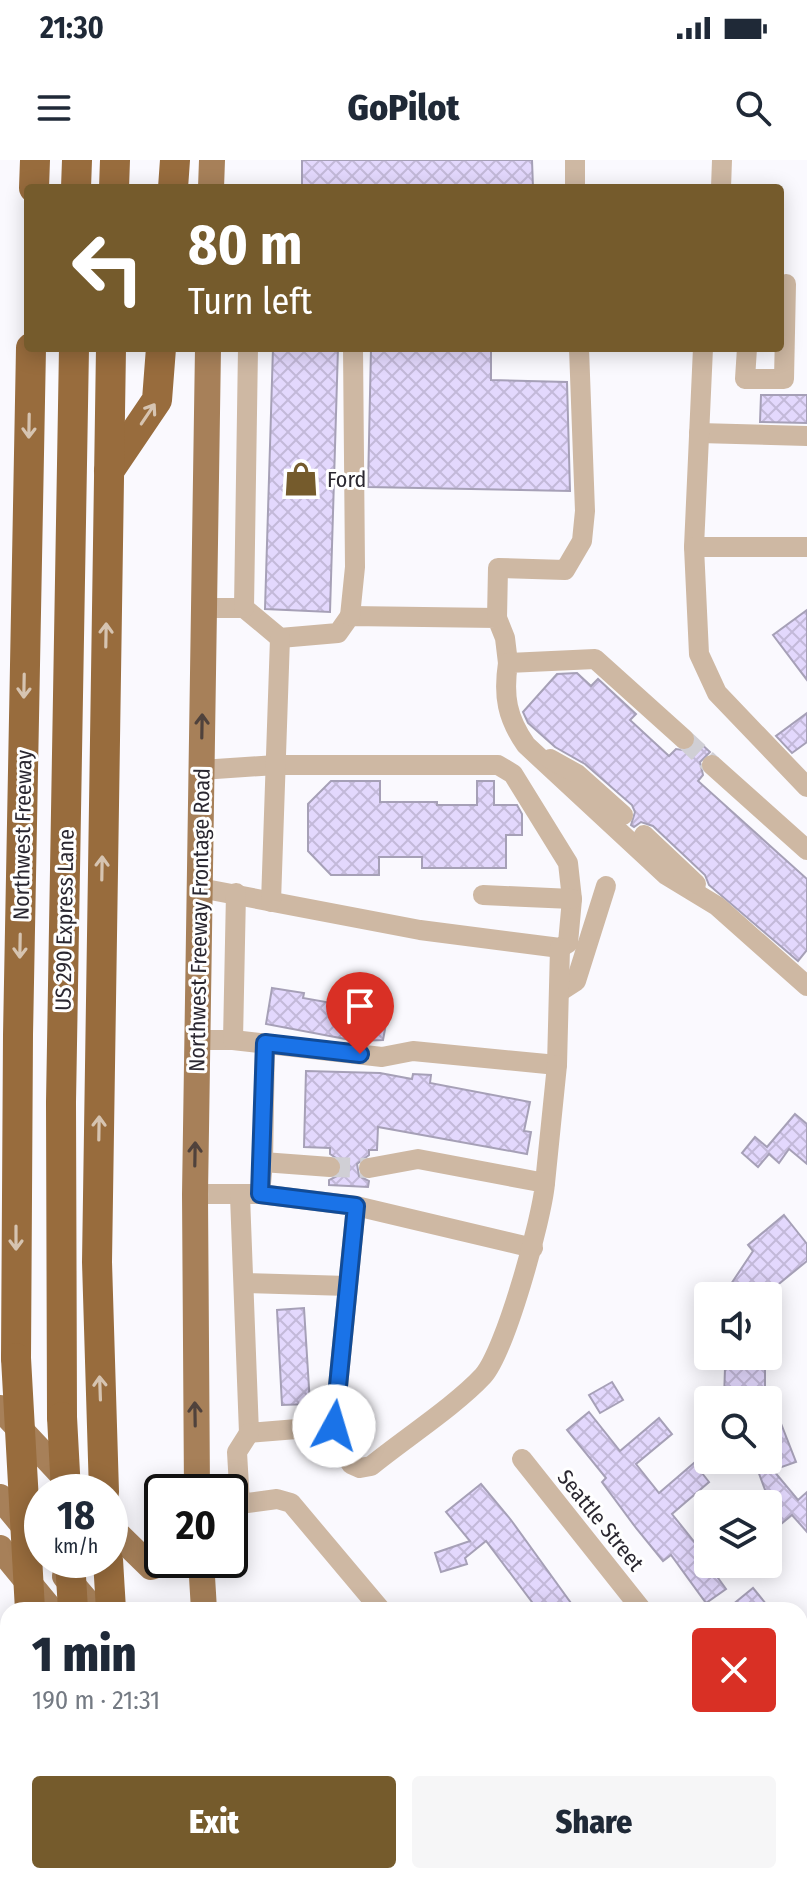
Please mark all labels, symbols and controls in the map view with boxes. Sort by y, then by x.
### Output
text: 21:30 [40,10,104,46]
icon: menu [32,86,76,130]
text: GoPilot [348,86,459,130]
icon: search [731,86,775,130]
text: 80 m [188,212,303,279]
icon: left [56,216,160,320]
text: Turn left [188,280,312,324]
one-way arrow [140,403,156,425]
one-way arrow [22,412,37,439]
shop icon: Ford [282,460,320,498]
place label: Ford [327,466,366,493]
one-way arrow [98,622,114,649]
one-way arrow [17,672,32,699]
one-way arrow [194,713,210,740]
street label: Northwest Freeway [8,749,37,920]
street label: Northwest Freeway Frontage Road [183,768,216,1072]
street label: US 290 Express Lane [49,829,80,1011]
one-way arrow [94,855,110,882]
one-way arrow [12,932,27,959]
pin [326,972,394,1054]
icon: arrive [338,984,382,1028]
one-way arrow [91,1115,106,1142]
one-way arrow [187,1141,203,1168]
one-way arrow [8,1224,24,1251]
map controls [694,1282,782,1578]
button: sound [694,1282,782,1370]
one-way arrow [92,1375,107,1402]
position arrow [292,1384,376,1468]
button: search [694,1386,782,1474]
one-way arrow [187,1401,203,1428]
street label: Seattle Street [552,1464,650,1577]
speed limit sign: 20 [144,1474,248,1578]
button: layers [694,1490,782,1578]
text: 18 [57,1492,95,1540]
text: km/h [54,1534,98,1558]
text: 1 min [32,1626,136,1684]
button: close [692,1628,776,1712]
text: 190 m · 21:31 [32,1685,160,1716]
button: Exit [32,1776,396,1868]
button: Share [412,1776,776,1868]

